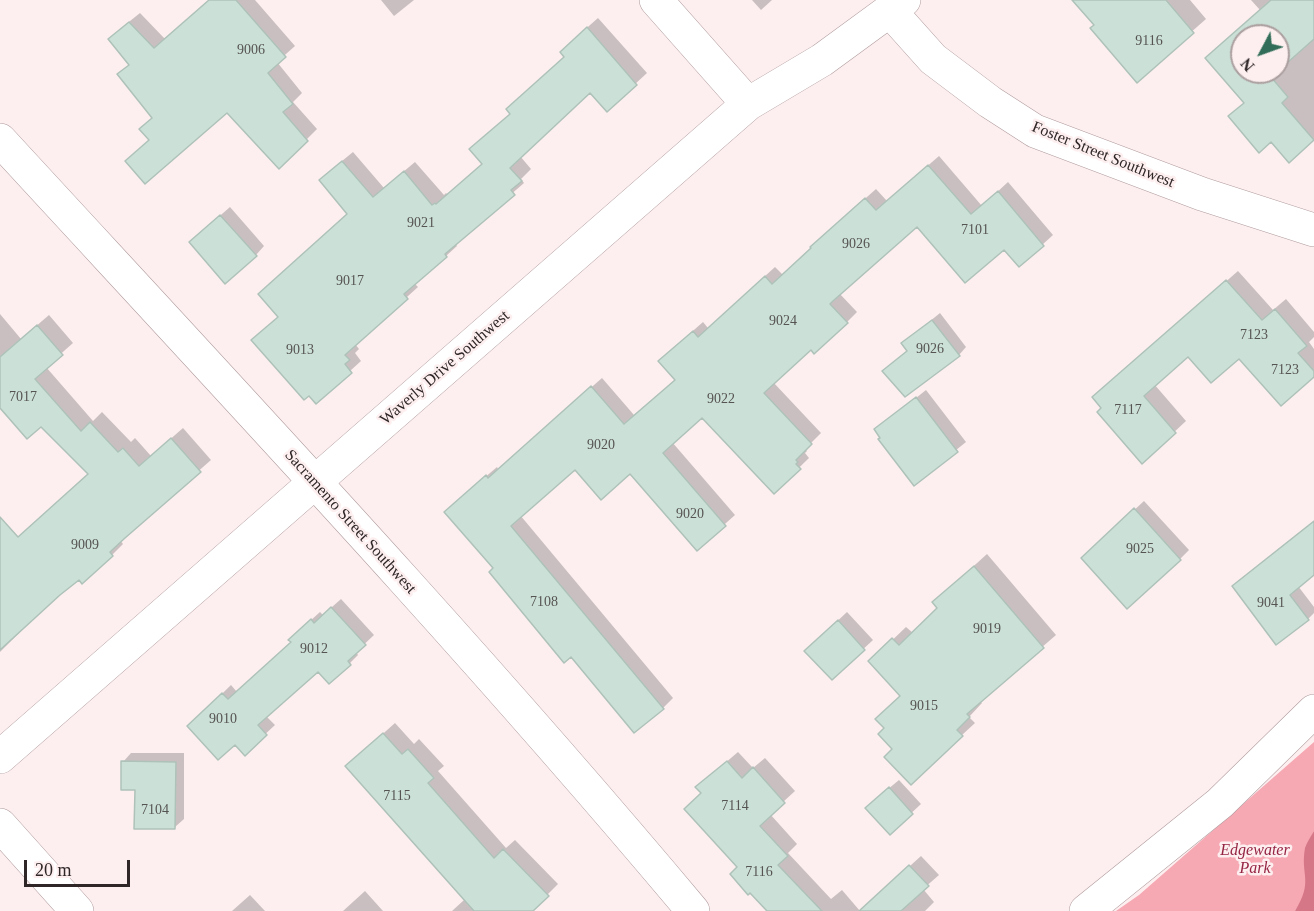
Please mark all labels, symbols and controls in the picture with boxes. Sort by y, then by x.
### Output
north arrow [1230,24,1290,84]
house number: 9116 [1135,33,1163,49]
house number: 9006 [237,42,265,58]
text: N [1237,55,1258,75]
street label: Foster Street Southwest [1029,118,1177,192]
house number: 9021 [407,215,435,231]
house number: 7101 [961,222,989,238]
house number: 9026 [842,236,870,252]
house number: 9017 [336,273,364,289]
street label: Waverly Drive Southwest [376,307,514,429]
house number: 9024 [769,313,797,329]
house number: 7123 [1240,327,1268,343]
house number: 9026 [916,341,944,357]
house number: 9013 [286,342,314,358]
house number: 7123 [1271,362,1299,378]
house number: 7017 [9,389,37,405]
house number: 9022 [707,391,735,407]
house number: 7117 [1114,402,1142,418]
house number: 9020 [587,437,615,453]
street label: Sacramento Street Southwest [280,446,420,598]
house number: 9020 [676,506,704,522]
house number: 9009 [71,537,99,553]
house number: 9025 [1126,541,1154,557]
house number: 7108 [530,594,558,610]
house number: 9041 [1257,595,1285,611]
house number: 9019 [973,621,1001,637]
house number: 9012 [300,641,328,657]
house number: 9015 [910,698,938,714]
house number: 9010 [209,711,237,727]
house number: 7115 [383,788,411,804]
house number: 7114 [721,798,749,814]
house number: 7104 [141,802,169,818]
park label: Edgewater Park [1220,841,1290,879]
scale bar [27,848,134,886]
text: 20 m [35,860,72,880]
house number: 7116 [745,864,773,880]

